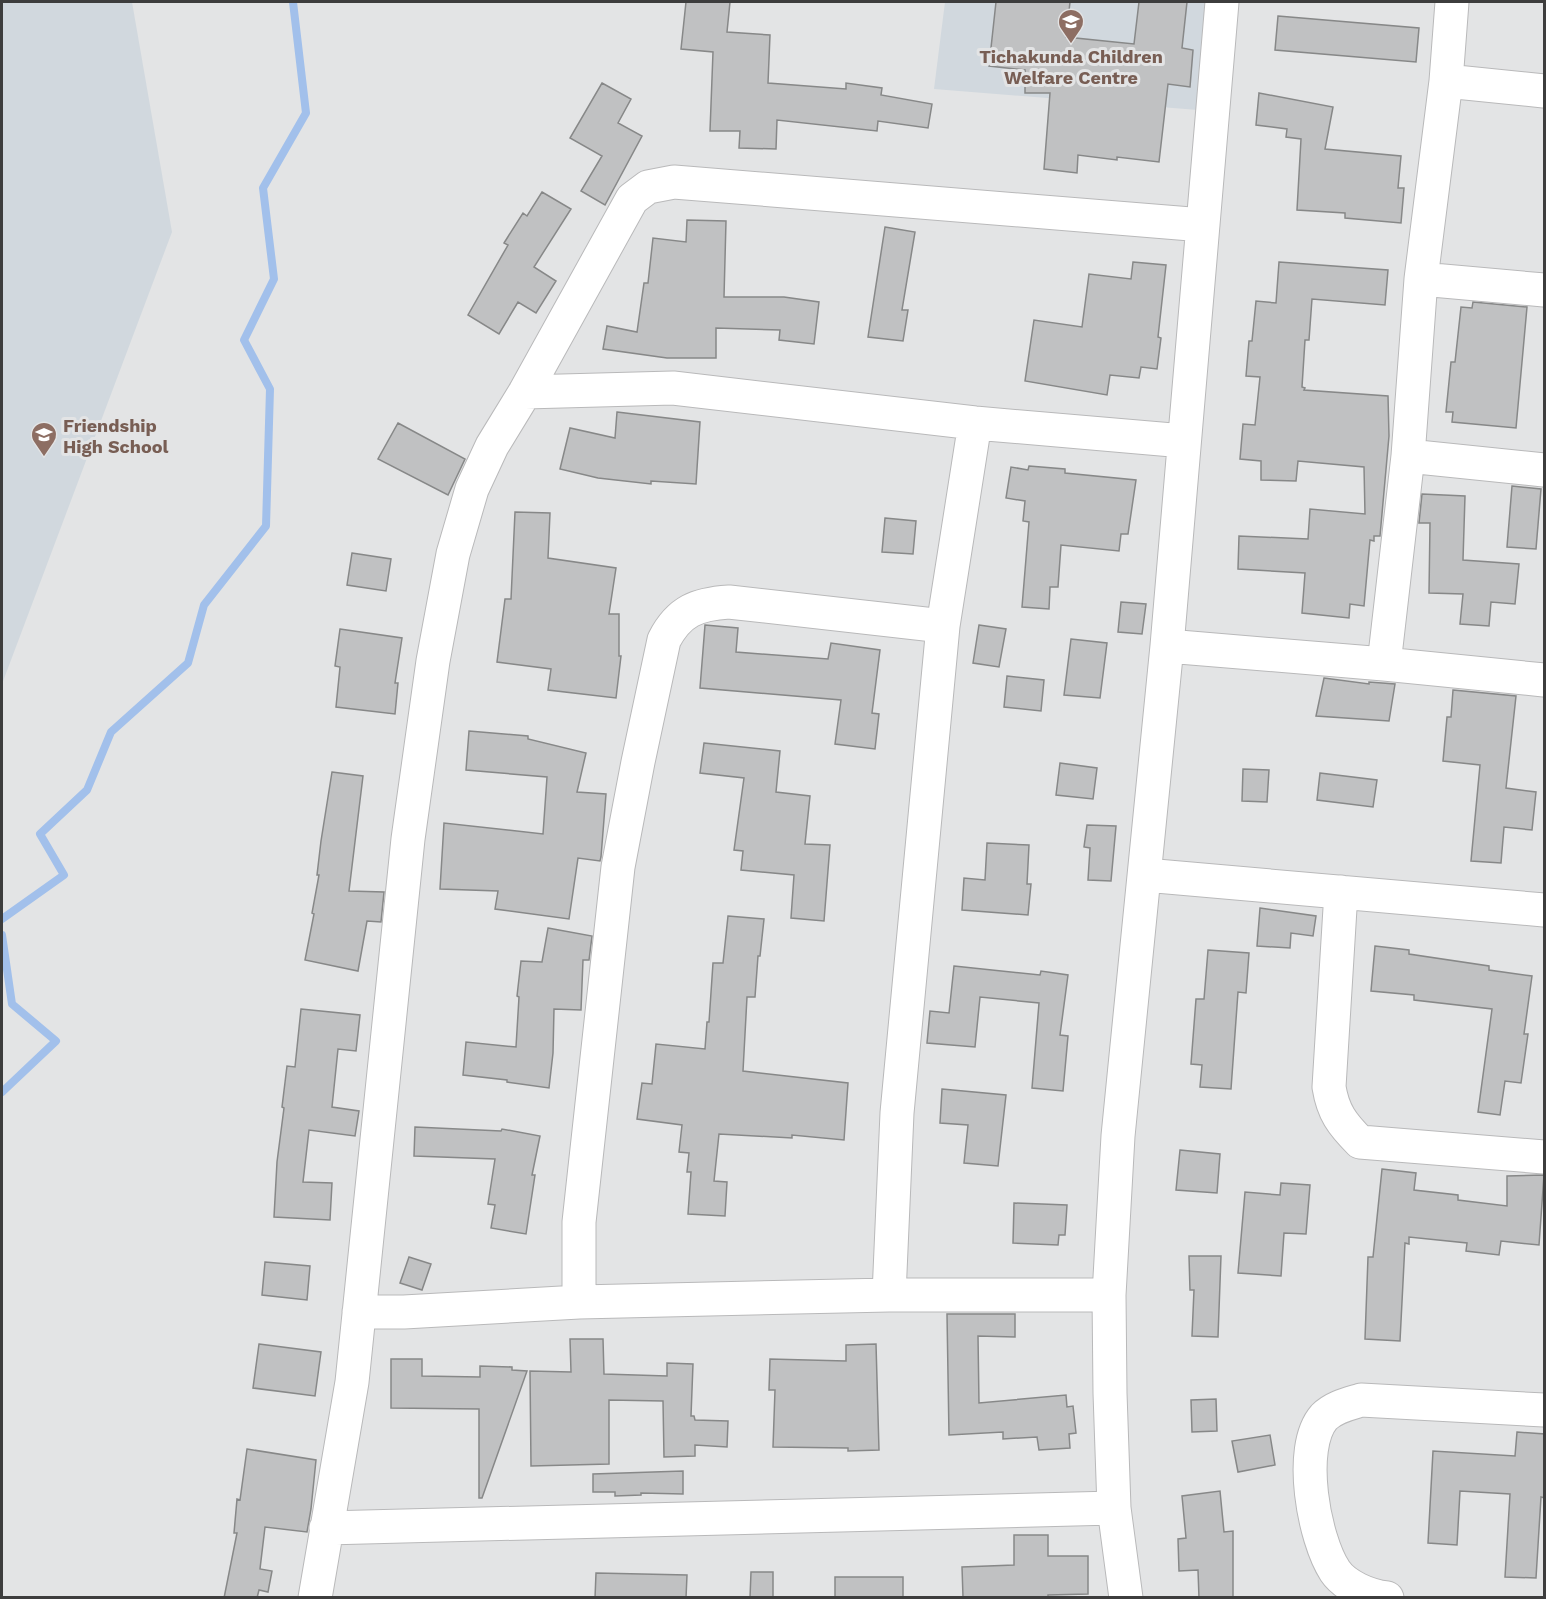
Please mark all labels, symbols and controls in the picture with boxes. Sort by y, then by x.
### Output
school or university icon: Tichakunda Children Welfare Centre [1056,7,1086,45]
place label: Tichakunda Children Welfare Centre [979,46,1163,88]
place label: Friendship High School [63,415,169,457]
school or university icon: Friendship High School [29,420,59,458]

